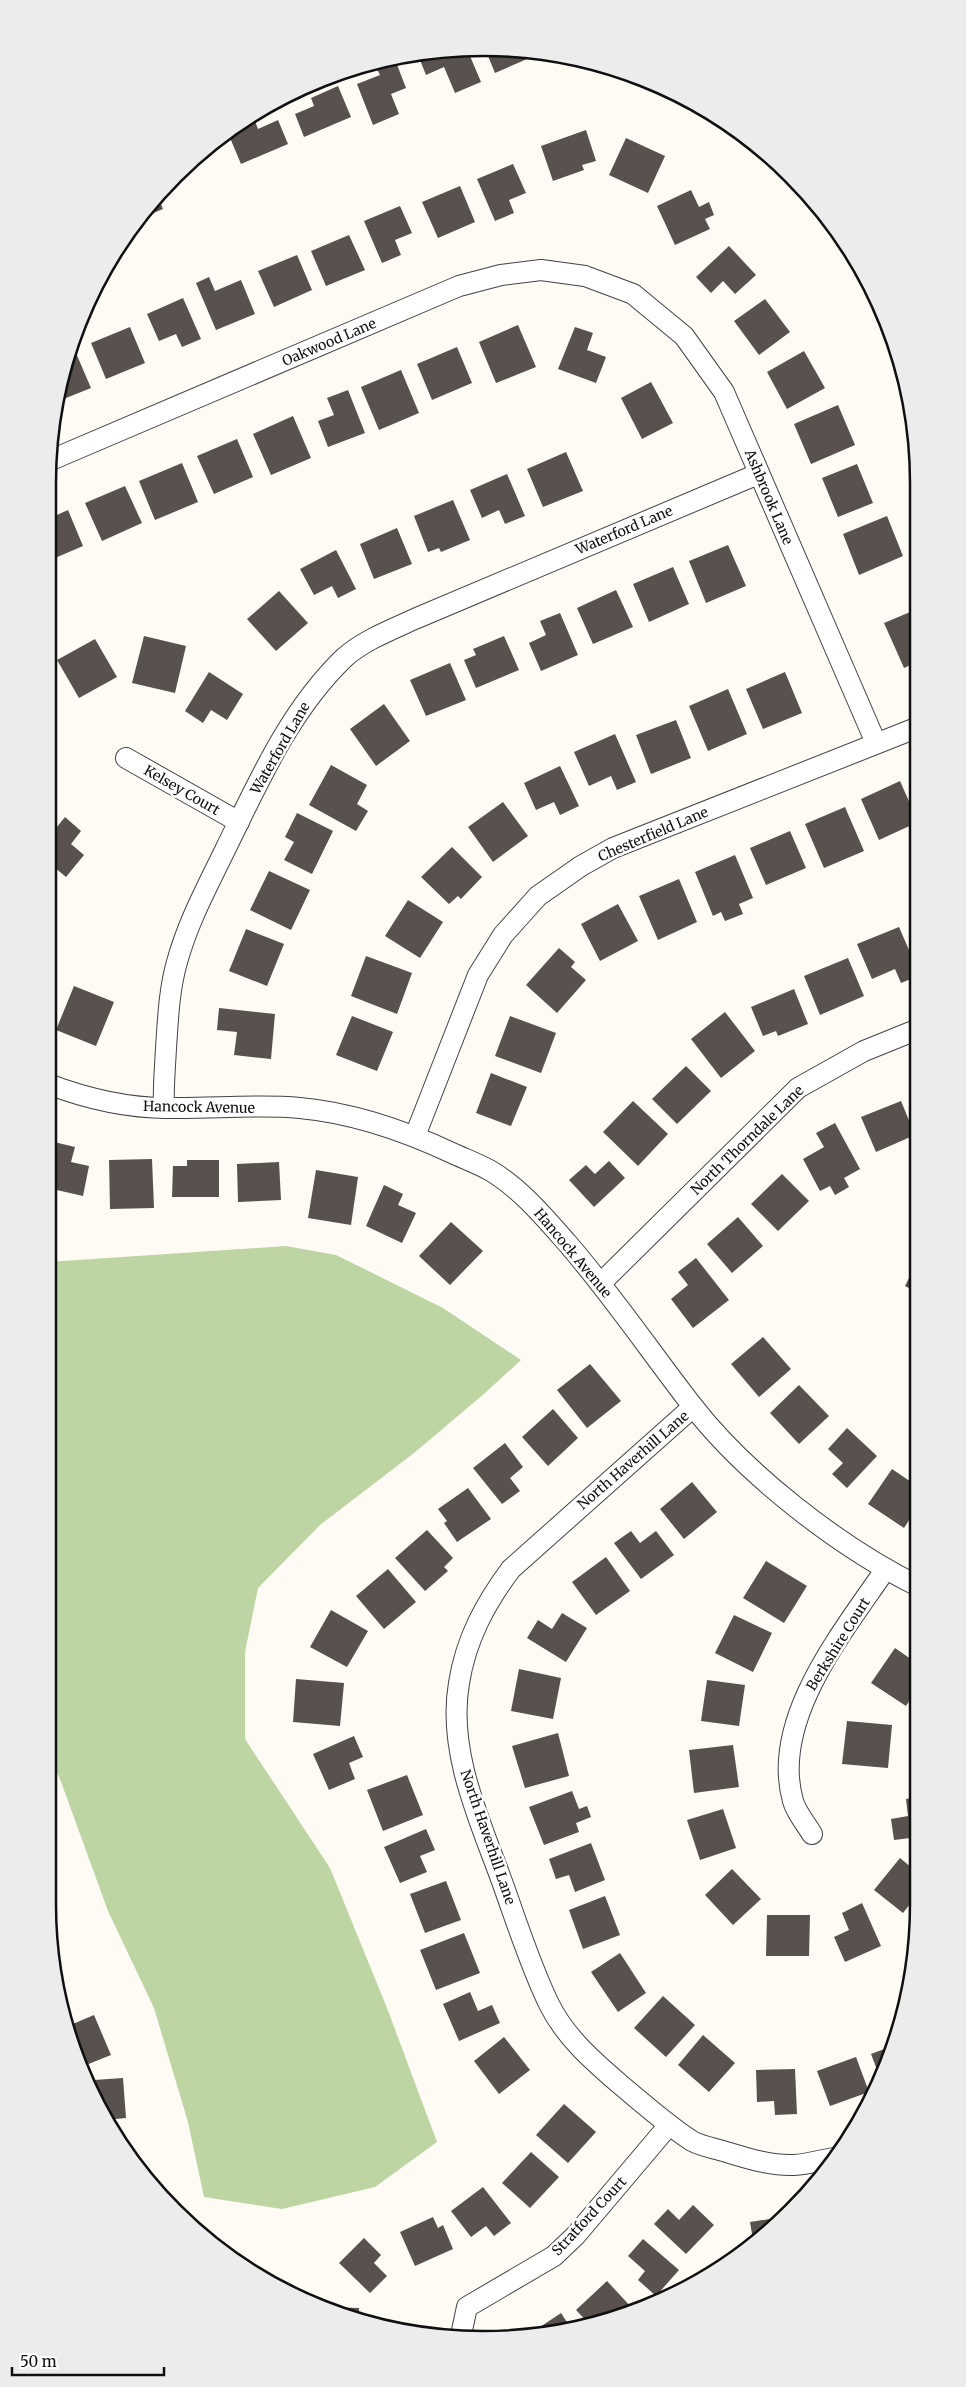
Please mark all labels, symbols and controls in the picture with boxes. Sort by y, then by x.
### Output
street label: Oakwood Lane [279,314,379,370]
street label: Ashbrook Lane [740,446,797,547]
street label: Waterford Lane [572,501,675,559]
street label: Waterford Lane [246,699,314,798]
street label: Kelsey Court [141,761,224,819]
street label: Chesterfield Lane [595,803,711,865]
street label: North Thorndale Lane [687,1081,807,1199]
street label: Hancock Avenue [143,1097,255,1117]
street label: Hancock Avenue [530,1204,616,1302]
street label: North Haverhill Lane [574,1407,692,1513]
street label: Berkshire Court [802,1594,874,1694]
street label: North Haverhill Lane [456,1767,520,1907]
street label: Stratford Court [548,2172,631,2259]
scale bar [12,2344,165,2376]
text: 50 m [20,2352,57,2371]

